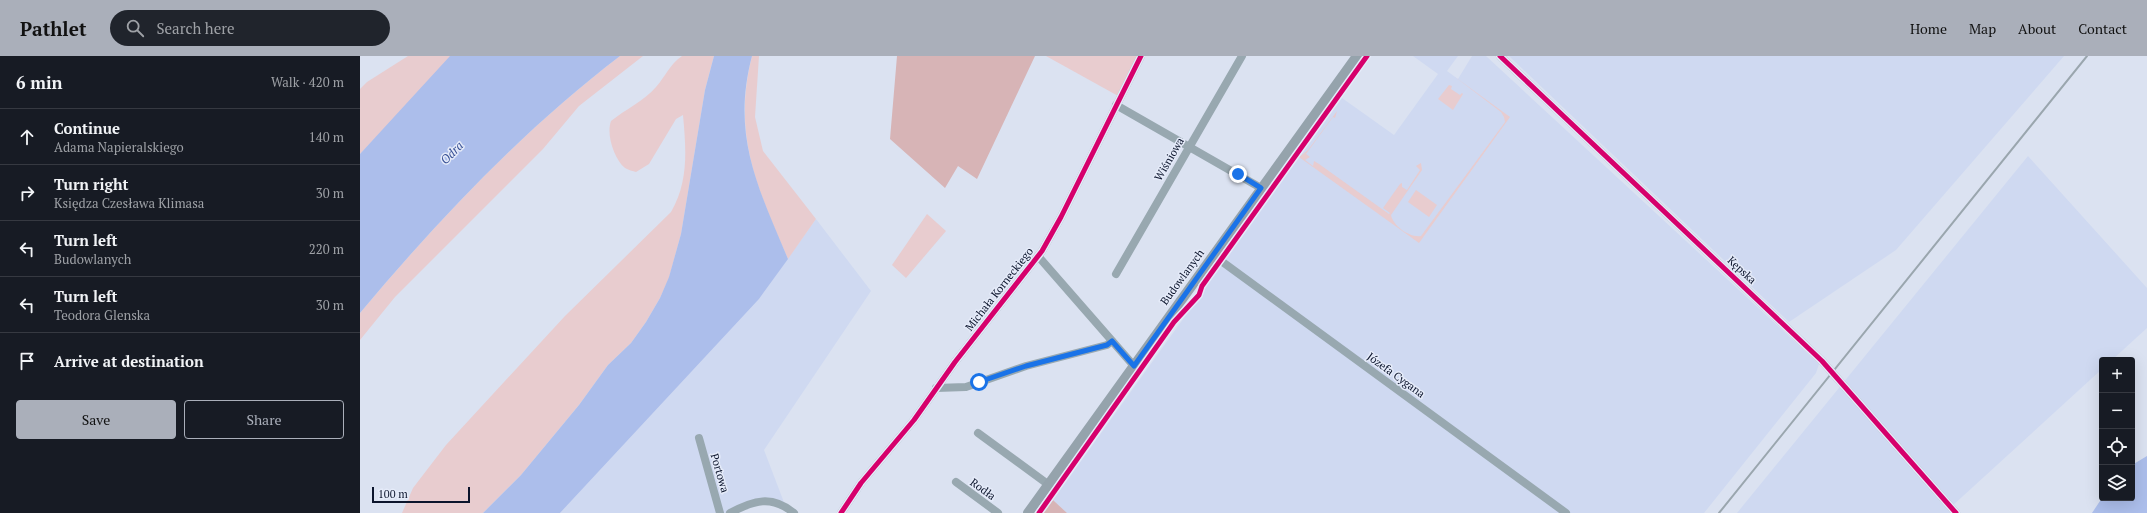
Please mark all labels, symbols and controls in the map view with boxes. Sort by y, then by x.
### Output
search box [110,10,390,46]
text: Pathlet [20,16,86,41]
icon: search [124,17,146,39]
text: Search here [156,18,234,38]
text: Home [1910,19,1947,38]
text: Map [1969,19,1996,38]
text: About [2018,19,2056,38]
text: Contact [2078,19,2127,38]
text: 6 min [16,71,63,94]
text: Walk · 420 m [271,73,344,91]
text: Continue [54,118,120,138]
icon: ahead [16,126,38,148]
text: 140 m [309,128,344,146]
street label: Wiśniowa [1151,134,1187,183]
text: Adama Napieralskiego [54,138,184,156]
water label: Odra [437,138,466,167]
route end [1229,165,1247,183]
text: Turn right [54,174,129,194]
icon: right [16,182,38,204]
text: 30 m [316,184,344,202]
text: Księdza Czesława Klimasa [54,194,204,212]
text: Turn left [54,230,118,250]
icon: left [16,238,38,260]
text: 220 m [309,240,344,258]
street label: Michała Korneckiego [962,244,1036,334]
street label: Budowlanych [1157,246,1207,308]
text: Budowlanych [54,250,131,268]
street label: Kępska [1725,253,1760,287]
text: Turn left [54,286,118,306]
icon: left [16,294,38,316]
text: 30 m [316,296,344,314]
text: Teodora Glenska [54,306,150,324]
street label: Józefa Cygana [1364,349,1428,401]
icon: arrive [16,350,38,372]
text: Arrive at destination [54,351,204,371]
map controls [2099,357,2135,501]
button: + [2099,357,2135,393]
route start [970,373,988,391]
button: − [2099,393,2135,429]
button: Save [16,400,176,439]
button: Share [184,400,344,439]
button: locate [2099,429,2135,465]
street label: Portowa [708,452,732,495]
button: layers [2099,465,2135,501]
street label: Rodła [968,475,999,503]
scale bar [372,485,470,504]
text: 100 m [378,487,408,501]

